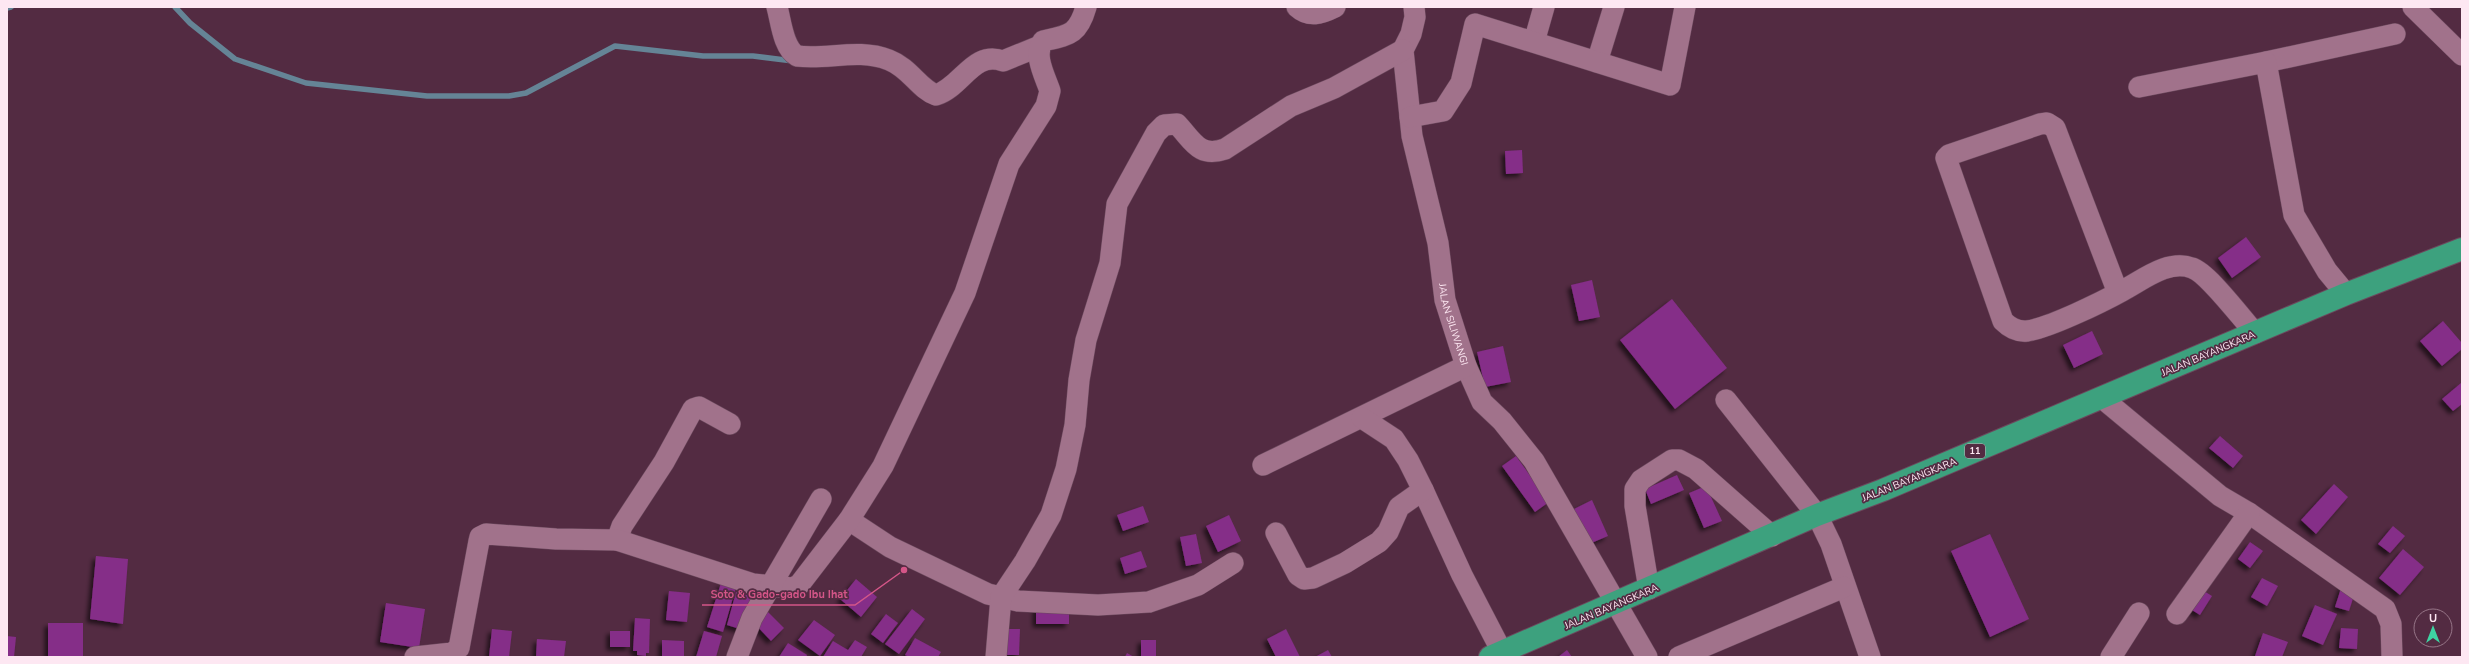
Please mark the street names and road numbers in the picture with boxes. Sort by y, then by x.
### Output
street label: JALAN SILIWANGI [1435,282,1471,367]
street label: JALAN BAYANGKARA [2158,328,2258,380]
road number: 11 [1965,444,1985,458]
street label: JALAN BAYANGKARA [1859,454,1959,506]
street label: JALAN BAYANGKARA [1561,581,1661,633]

